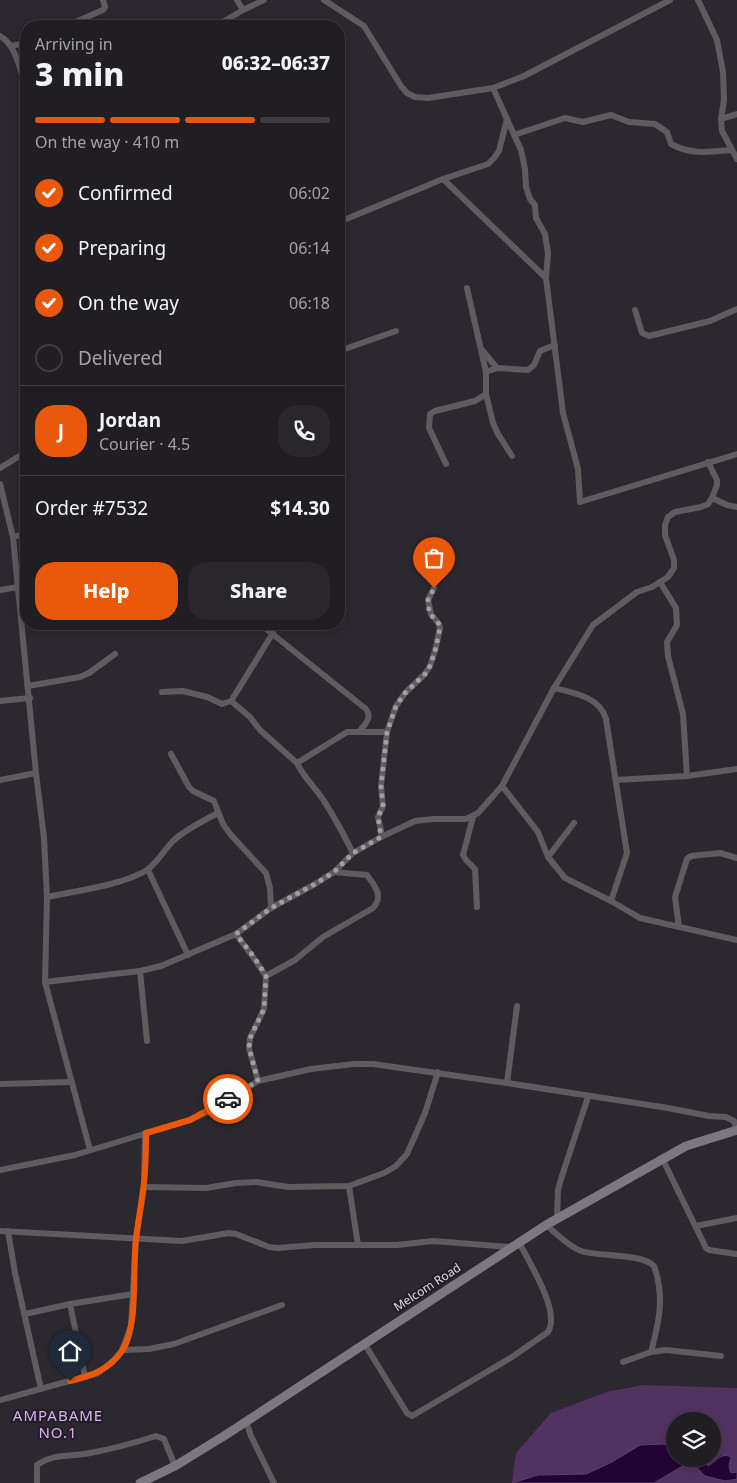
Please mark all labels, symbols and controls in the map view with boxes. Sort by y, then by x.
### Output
text: Arriving in [35,33,113,55]
text: 06:32–06:37 [222,50,330,76]
text: 3 min [35,52,124,95]
text: On the way · 410 m [35,131,179,153]
icon: check [35,179,63,207]
text: Confirmed [78,180,173,206]
text: 06:02 [289,182,330,204]
icon: check [35,234,63,262]
text: Preparing [78,235,166,261]
text: 06:14 [289,237,330,259]
icon: check [35,289,63,317]
text: On the way [78,290,179,316]
text: 06:18 [289,292,330,314]
text: Delivered [78,345,163,371]
button: phone [278,405,330,457]
text: Jordan [99,407,161,433]
text: J [58,418,64,444]
text: Courier · 4.5 [99,433,190,455]
text: Order #7532 [35,495,148,521]
text: $14.30 [270,495,330,521]
pin [413,537,455,588]
icon: bag [420,544,448,572]
button: Help [35,562,178,620]
button: Share [188,562,330,620]
courier [203,1074,253,1124]
icon: car [214,1085,242,1113]
street label: Melcom Road [390,1259,464,1315]
pin [49,1330,91,1381]
icon: home [56,1337,84,1365]
district label: AMPABAME NO.1 [13,1405,103,1442]
map controls [666,1412,721,1467]
button: layers [666,1412,721,1467]

